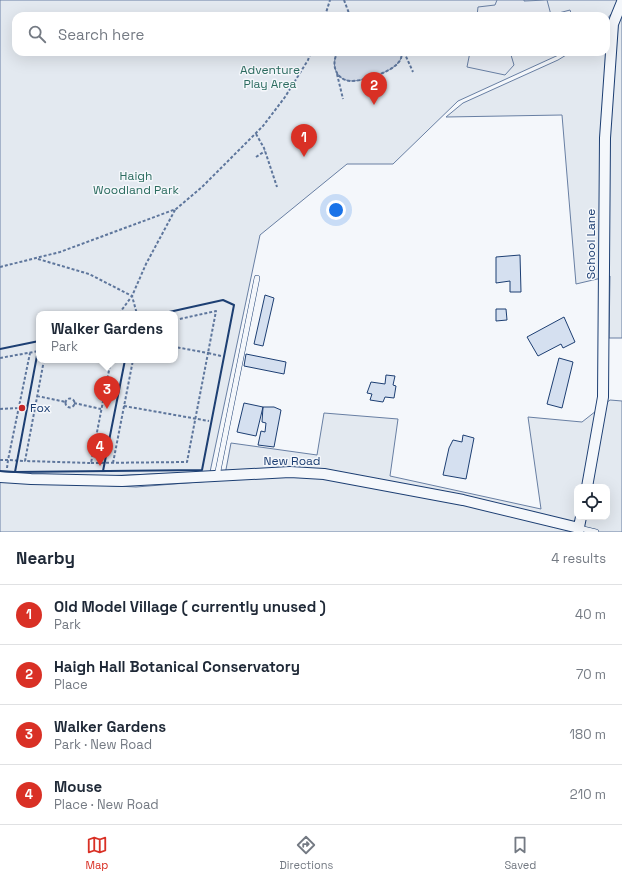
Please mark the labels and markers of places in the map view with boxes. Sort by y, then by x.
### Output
pin: 2 [361,72,387,105]
pin: 1 [291,124,317,157]
pin: 3 [94,376,120,409]
place label: Fox [30,400,51,416]
marker: Fox [17,403,27,413]
pin: 4 [87,433,113,466]

